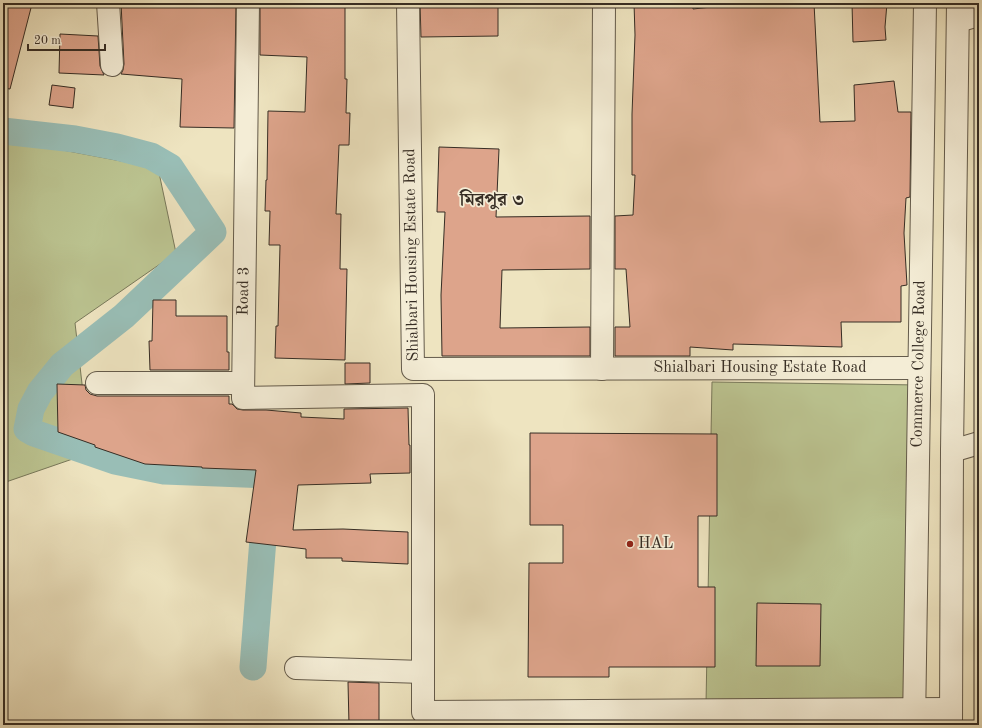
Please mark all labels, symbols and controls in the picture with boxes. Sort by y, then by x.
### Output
scale bar [28,26,105,52]
text: 20 m [34,35,61,47]
street label: Shialbari Housing Estate Road [402,148,422,362]
district label: মিরপুর ৩ [459,189,524,210]
street label: Road 3 [236,266,252,316]
street label: Commerce College Road [910,280,928,448]
street label: Shialbari Housing Estate Road [653,360,867,376]
place label: HAL [638,536,674,552]
marker: HAL [625,539,635,549]

